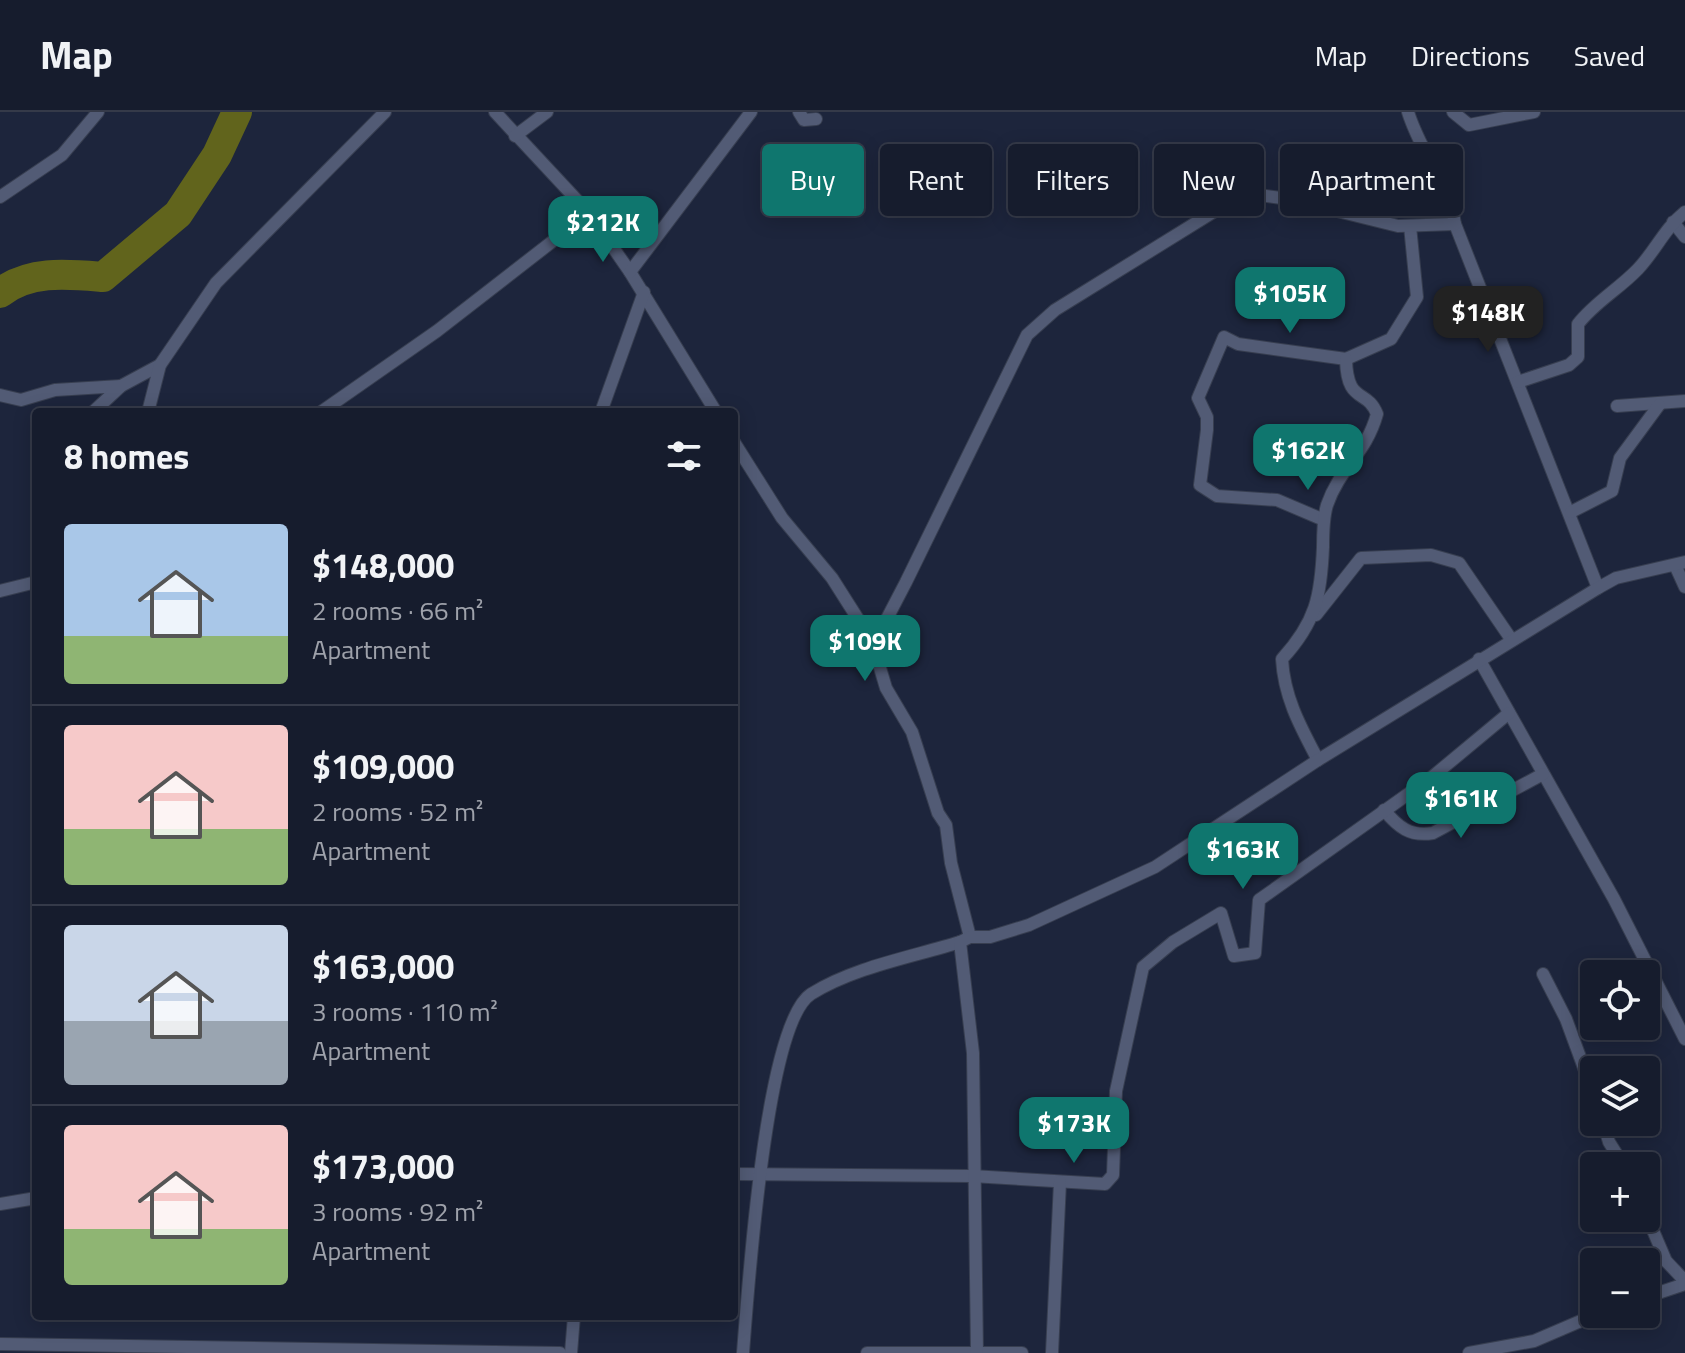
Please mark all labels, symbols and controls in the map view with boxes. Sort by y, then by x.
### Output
text: Map [40,26,113,84]
text: Map [1315,34,1367,77]
text: Directions [1411,34,1530,77]
text: Saved [1574,34,1645,77]
chip: Buy [762,144,864,216]
chip: Rent [880,144,992,216]
chip: Filters [1008,144,1138,216]
chip: New [1154,144,1264,216]
chip: Apartment [1280,144,1463,216]
pin: $212K [547,196,659,264]
text: $212K [566,202,640,241]
pin: $105K [1234,267,1346,335]
text: $105K [1253,273,1327,312]
pin: $148K [1432,286,1544,354]
text: $148K [1451,292,1525,331]
pin: $162K [1252,424,1364,492]
text: 8 homes [64,430,189,482]
text: $162K [1271,430,1345,469]
icon: filters [662,434,706,478]
text: $148,000 [312,539,454,591]
icon: home [128,556,224,652]
text: 2 rooms · 66 m² [312,591,483,630]
pin: $109K [809,615,921,683]
text: $109K [828,621,902,660]
text: Apartment [312,630,430,669]
text: $109,000 [312,740,454,792]
icon: home [128,757,224,853]
pin: $161K [1405,772,1517,840]
text: $161K [1424,778,1498,817]
text: 2 rooms · 52 m² [312,792,483,831]
pin: $163K [1187,823,1299,891]
text: $163K [1206,829,1280,868]
text: Apartment [312,831,430,870]
text: $163,000 [312,940,454,992]
icon: home [128,957,224,1053]
map controls [1580,960,1660,1328]
button: locate [1580,960,1660,1040]
text: 3 rooms · 110 m² [312,992,498,1031]
text: Apartment [312,1031,430,1070]
button: layers [1580,1056,1660,1136]
pin: $173K [1018,1097,1130,1165]
text: $173K [1037,1103,1111,1142]
text: $173,000 [312,1140,454,1192]
button: + [1580,1152,1660,1232]
icon: home [128,1157,224,1253]
text: 3 rooms · 92 m² [312,1192,483,1231]
text: Apartment [312,1231,430,1270]
button: − [1580,1248,1660,1328]

